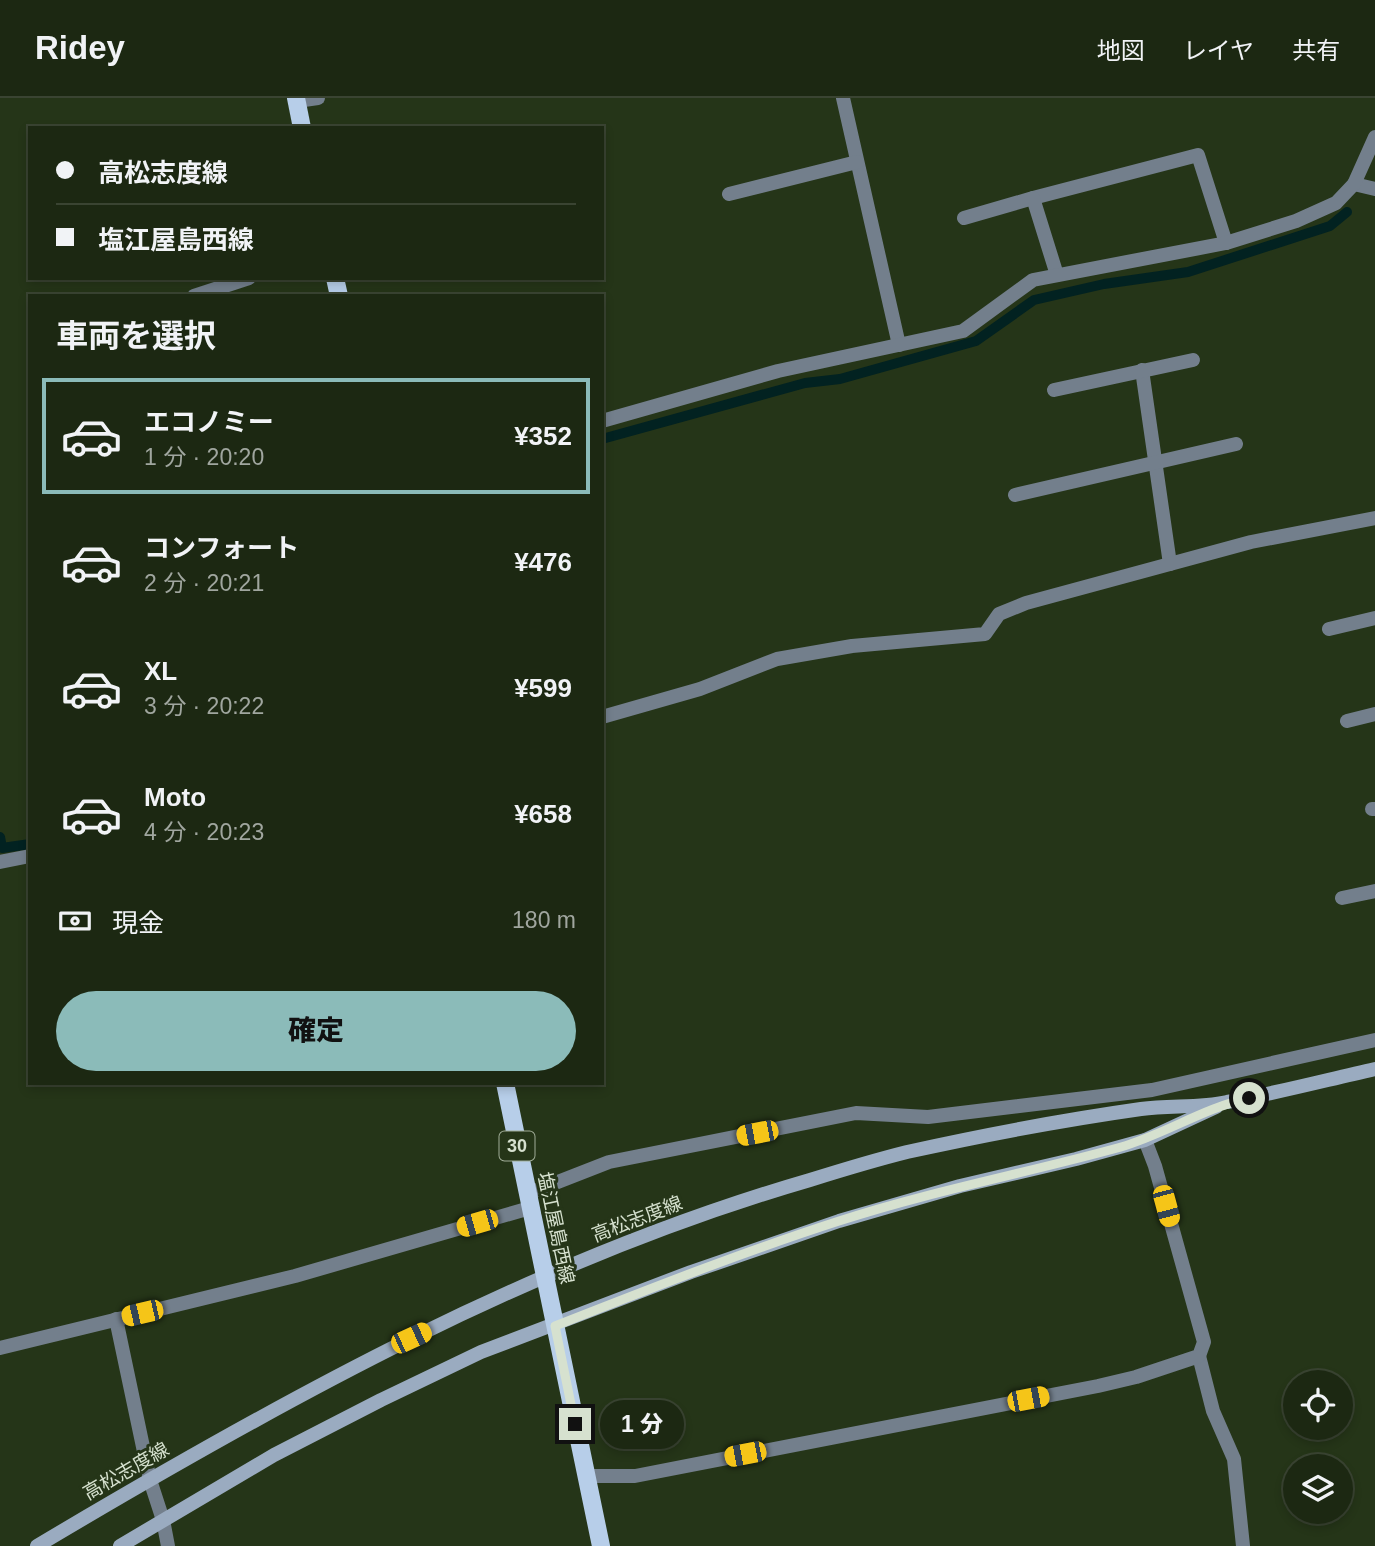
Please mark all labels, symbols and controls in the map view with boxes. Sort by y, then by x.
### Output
text: Ridey [35,29,125,66]
text: 地図 [1097,37,1145,64]
text: レイヤ [1183,37,1254,64]
text: 共有 [1292,37,1340,64]
text: 高松志度線 [98,158,228,188]
text: 塩江屋島西線 [98,225,254,255]
text: 車両を選択 [56,318,216,354]
icon: car [60,405,123,468]
text: エコノミー [144,407,274,437]
text: ¥352 [514,421,572,451]
text: 1 分 · 20:20 [144,444,264,470]
icon: car [60,531,123,594]
text: コンフォート [144,533,299,563]
text: ¥476 [514,547,572,577]
text: 2 分 · 20:21 [144,570,264,596]
text: XL [144,656,177,686]
icon: car [60,657,123,720]
text: ¥599 [514,673,572,703]
text: 3 分 · 20:22 [144,693,264,719]
text: Moto [144,782,206,812]
icon: car [60,783,123,846]
text: ¥658 [514,799,572,829]
text: 4 分 · 20:23 [144,819,264,845]
icon: cash [56,902,94,940]
text: 180 m [512,907,576,933]
text: 現金 [112,908,164,938]
button: 確定 [56,991,576,1071]
route start [1233,1082,1265,1114]
car [735,1119,780,1147]
road number: 30 [500,1132,534,1161]
street label: 塩江屋島西線 [534,1170,578,1286]
car [1151,1183,1182,1229]
street label: 高松志度線 [589,1192,685,1246]
car [454,1207,501,1239]
car [120,1298,165,1328]
car [388,1320,435,1356]
map controls [1283,1370,1353,1524]
button: locate [1283,1370,1353,1440]
car [1006,1385,1051,1413]
callout: 1 分 [600,1400,684,1448]
route end [559,1408,591,1440]
text: 1 分 [621,1411,663,1437]
street label: 高松志度線 [80,1438,172,1504]
car [723,1440,768,1468]
button: layers [1283,1454,1353,1524]

